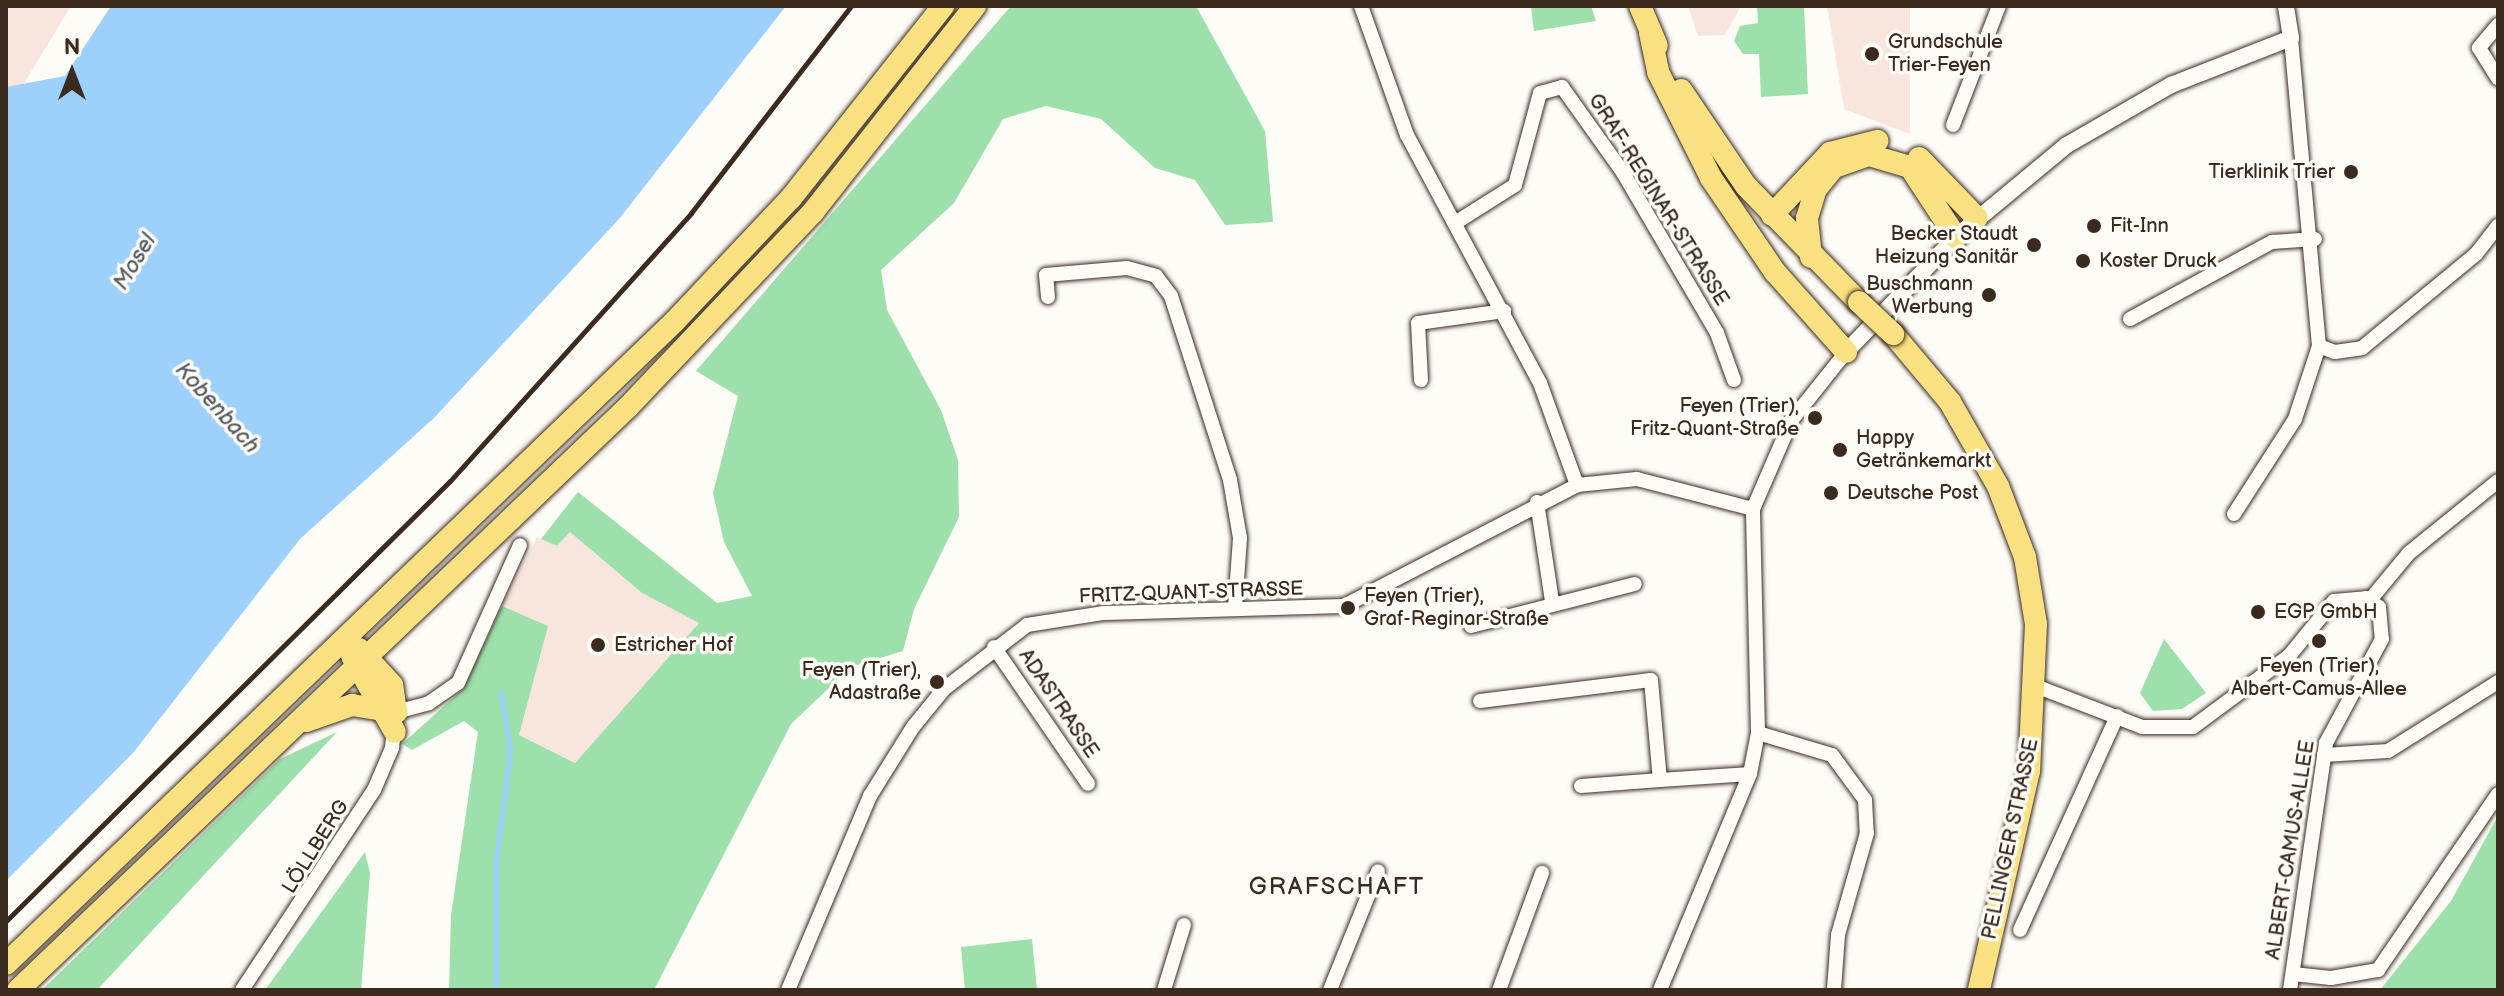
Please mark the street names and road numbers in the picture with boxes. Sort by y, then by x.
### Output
street label: GRAF-REGINAR-STRASSE [1583,90,1733,310]
street label: FRITZ-QUANT-STRASSE [1078,577,1304,609]
street label: ADASTRASSE [1013,645,1103,763]
street label: PELLINGER STRASSE [1978,736,2044,942]
street label: ALBERT-CAMUS-ALLEE [2262,739,2320,961]
street label: LÖLLBERG [278,796,354,898]

